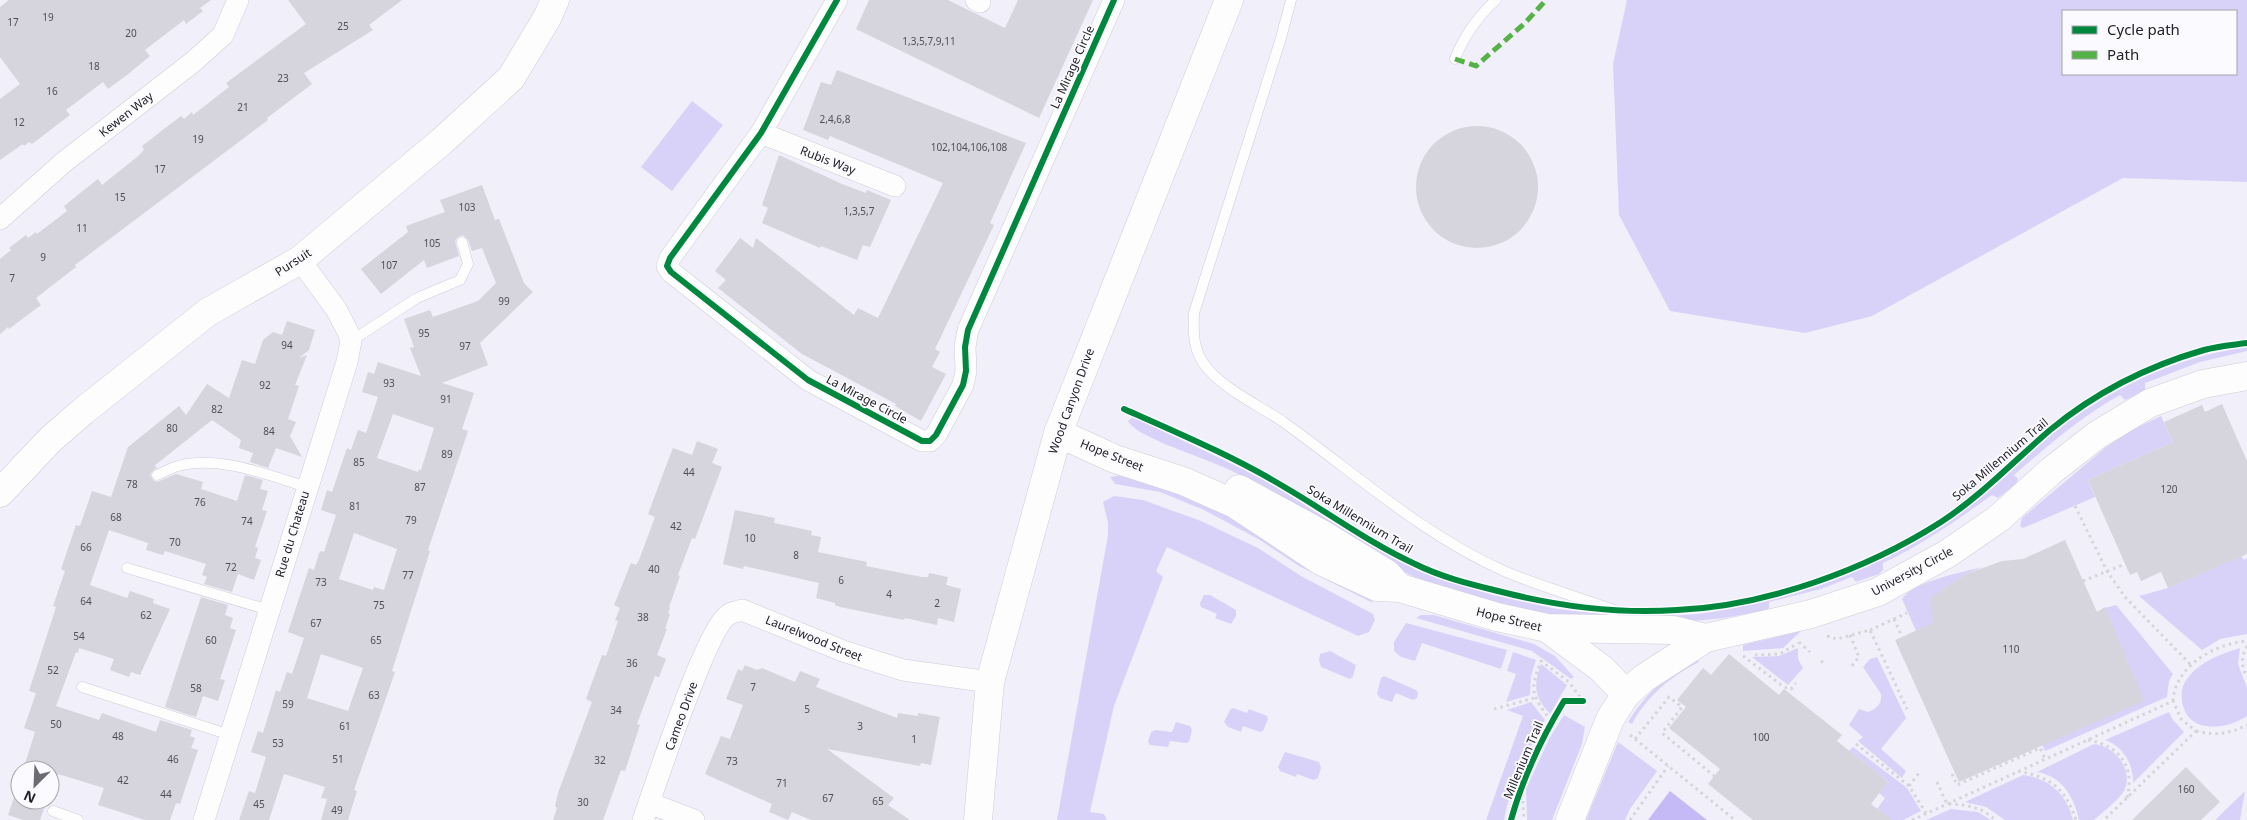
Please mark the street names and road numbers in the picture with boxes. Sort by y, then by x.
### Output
street label: La Mirage Circle [1046,22,1098,112]
street label: Kewen Way [95,87,157,141]
street label: Rubis Way [798,142,859,179]
street label: Pursuit [271,244,315,280]
street label: Wood Canyon Drive [1044,346,1098,456]
street label: La Mirage Circle [823,370,911,428]
street label: Soka Millennium Trail [1948,414,2052,504]
street label: Hope Street [1078,435,1147,476]
street label: Soka Millennium Trail [1304,481,1416,557]
street label: Rue du Chateau [271,489,313,579]
street label: University Circle [1868,542,1956,600]
street label: Hope Street [1474,603,1544,636]
street label: Laurelwood Street [763,611,866,665]
street label: Cameo Drive [661,679,701,753]
street label: Millenium Trail [1499,719,1547,801]

